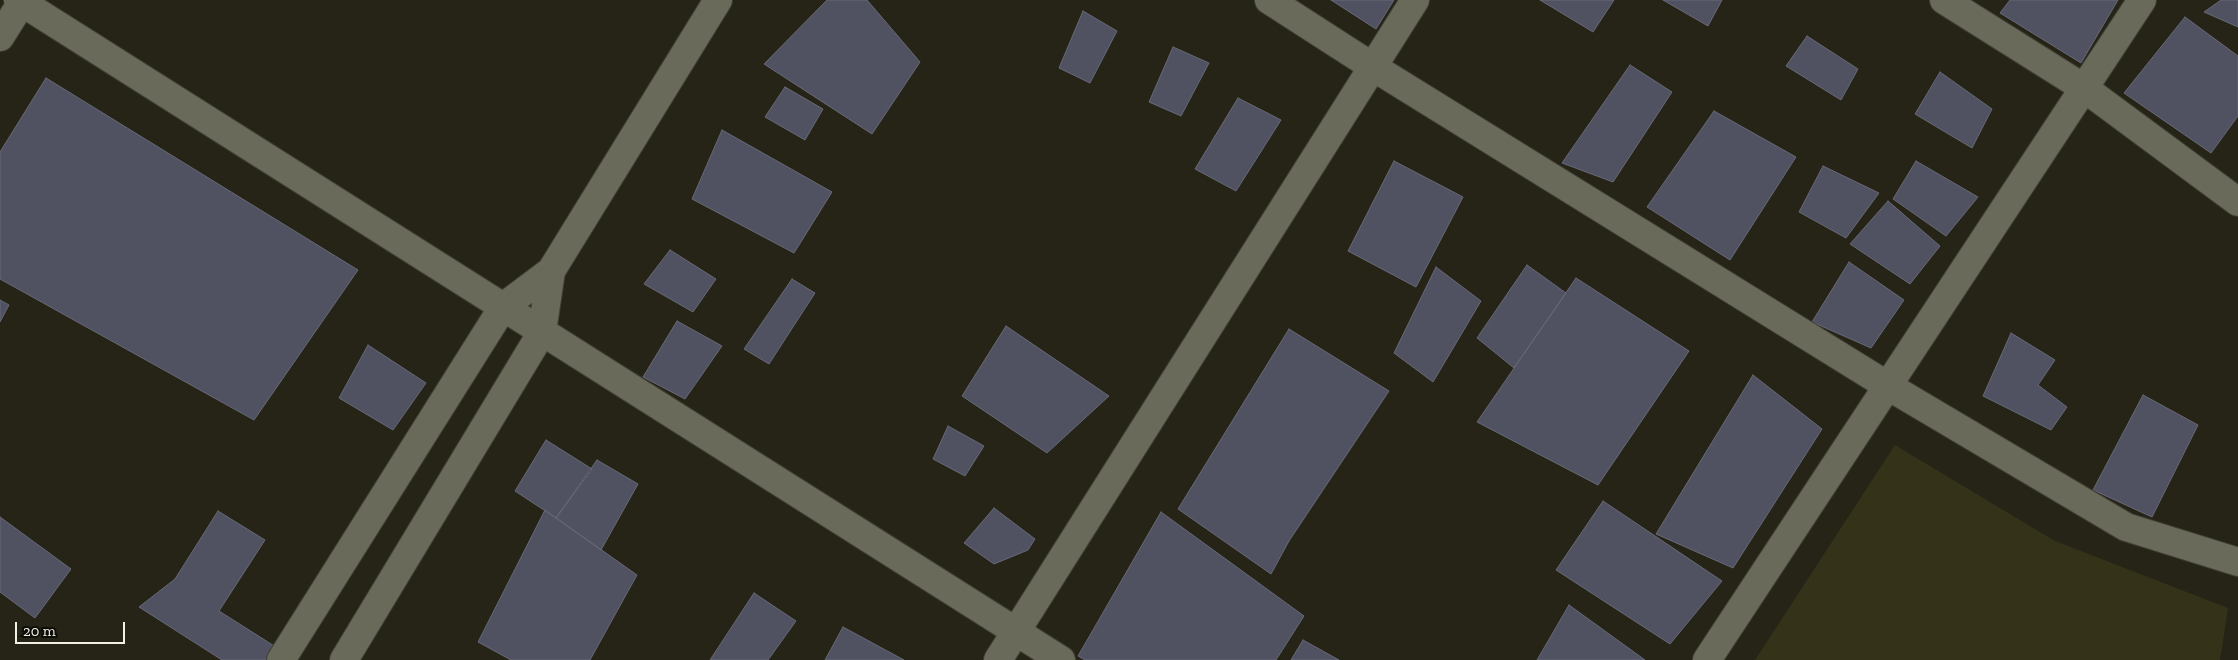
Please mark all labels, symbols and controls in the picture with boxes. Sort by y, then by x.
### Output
scale bar [18,612,128,644]
text: 20 m [23,622,56,640]

